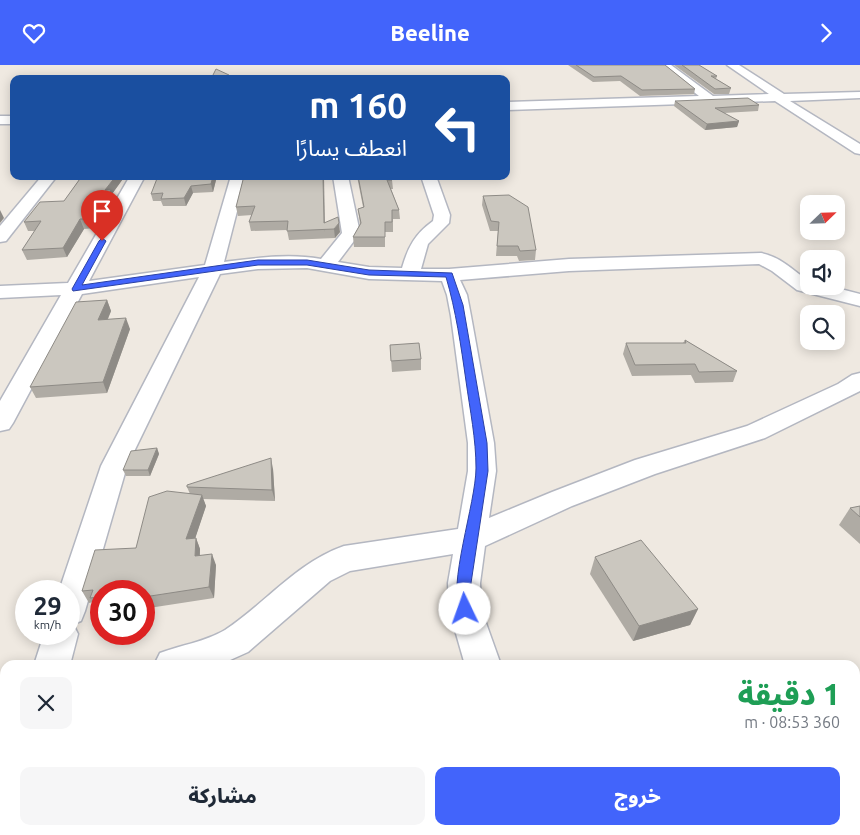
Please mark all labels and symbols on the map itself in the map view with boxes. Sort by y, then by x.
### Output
pin [81,190,123,241]
north arrow [800,195,845,240]
speed limit sign: 30 [90,580,155,645]
position arrow [438,582,490,634]

